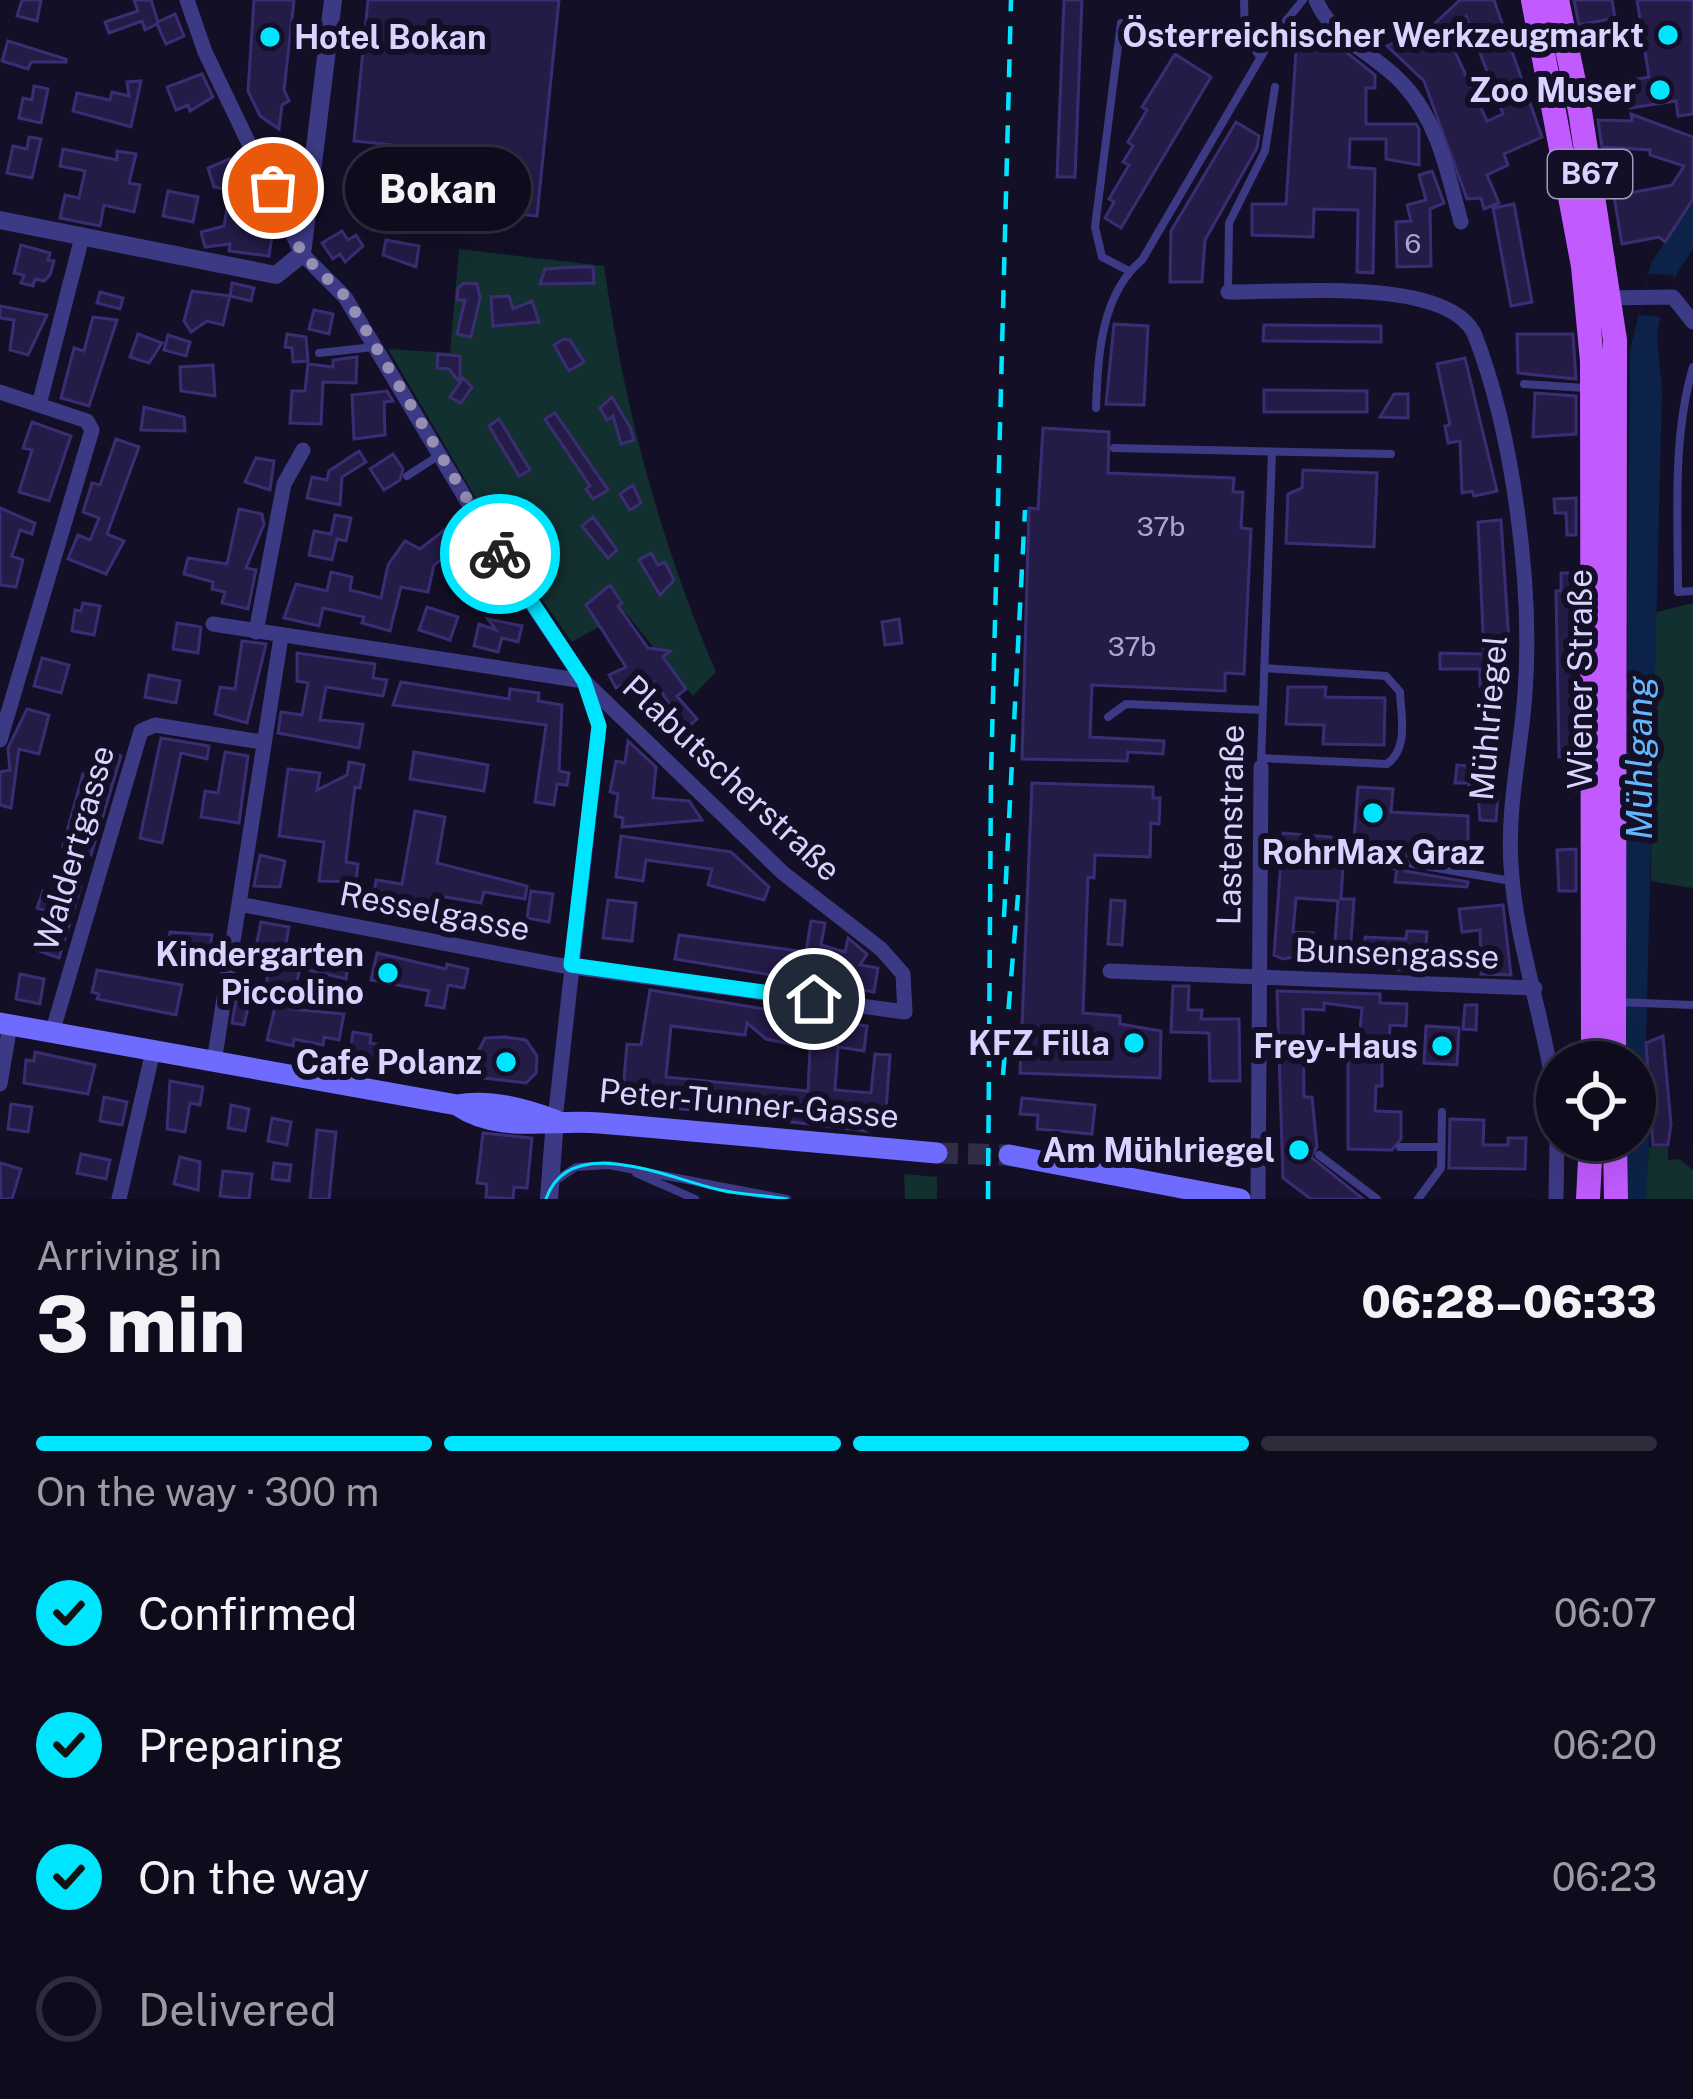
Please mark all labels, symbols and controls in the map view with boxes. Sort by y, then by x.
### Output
place label: Österreichischer Werkzeugmarkt [1122,14,1644,54]
place label: Hotel Bokan [294,18,487,56]
marker: Österreichischer Werkzeugmarkt [1655,22,1681,48]
marker: Hotel Bokan [257,24,283,50]
place label: Zoo Muser [1469,71,1636,109]
marker: Zoo Muser [1647,77,1673,103]
pin [222,137,324,239]
callout: Bokan [345,146,531,230]
road number: B67 [1548,150,1632,198]
icon: bag [240,155,306,221]
text: Bokan [379,166,497,212]
house number: 6 [1405,227,1421,259]
courier [440,494,560,614]
house number: 37b [1137,510,1185,542]
icon: bike [467,521,533,587]
street label: Wiener Straße [1561,569,1599,789]
house number: 37b [1108,630,1156,662]
street label: Mühlriegel [1462,634,1514,802]
street label: Plabutscherstraße [615,667,849,889]
water label: Mühlgang [1618,675,1660,840]
street label: Lastenstraße [1209,724,1251,926]
street label: Waldertgasse [27,741,121,955]
marker: RohrMax Graz [1360,800,1386,826]
place label: RohrMax Graz [1261,833,1485,871]
street label: Resselgasse [337,874,533,948]
street label: Bunsengasse [1294,930,1500,976]
place label: Kindergarten Piccolino [155,935,364,1011]
pin [763,948,865,1050]
marker: Kindergarten Piccolino [375,960,401,986]
icon: home [781,966,847,1032]
place label: KFZ Filla [968,1024,1110,1062]
place label: Frey-Haus [1253,1027,1418,1065]
marker: KFZ Filla [1121,1030,1147,1056]
marker: Frey-Haus [1429,1033,1455,1059]
map controls [1536,1041,1656,1161]
button: locate [1536,1041,1656,1161]
place label: Cafe Polanz [296,1043,482,1081]
marker: Cafe Polanz [493,1049,519,1075]
street label: Peter-Tunner-Gasse [597,1071,901,1135]
place label: Am Mühlriegel [1042,1131,1275,1169]
marker: Am Mühlriegel [1286,1137,1312,1163]
text: Arriving in [36,1233,222,1279]
text: 06:28–06:33 [1361,1275,1657,1328]
text: 3 min [36,1278,245,1370]
text: On the way · 300 m [36,1469,379,1515]
icon: check [36,1580,102,1646]
text: Confirmed [138,1587,357,1640]
text: 06:07 [1554,1590,1657,1636]
icon: check [36,1712,102,1778]
text: Preparing [138,1719,344,1772]
text: 06:20 [1552,1722,1657,1768]
icon: check [36,1844,102,1910]
text: On the way [138,1851,370,1904]
text: 06:23 [1552,1854,1657,1900]
text: Delivered [138,1983,337,2036]

